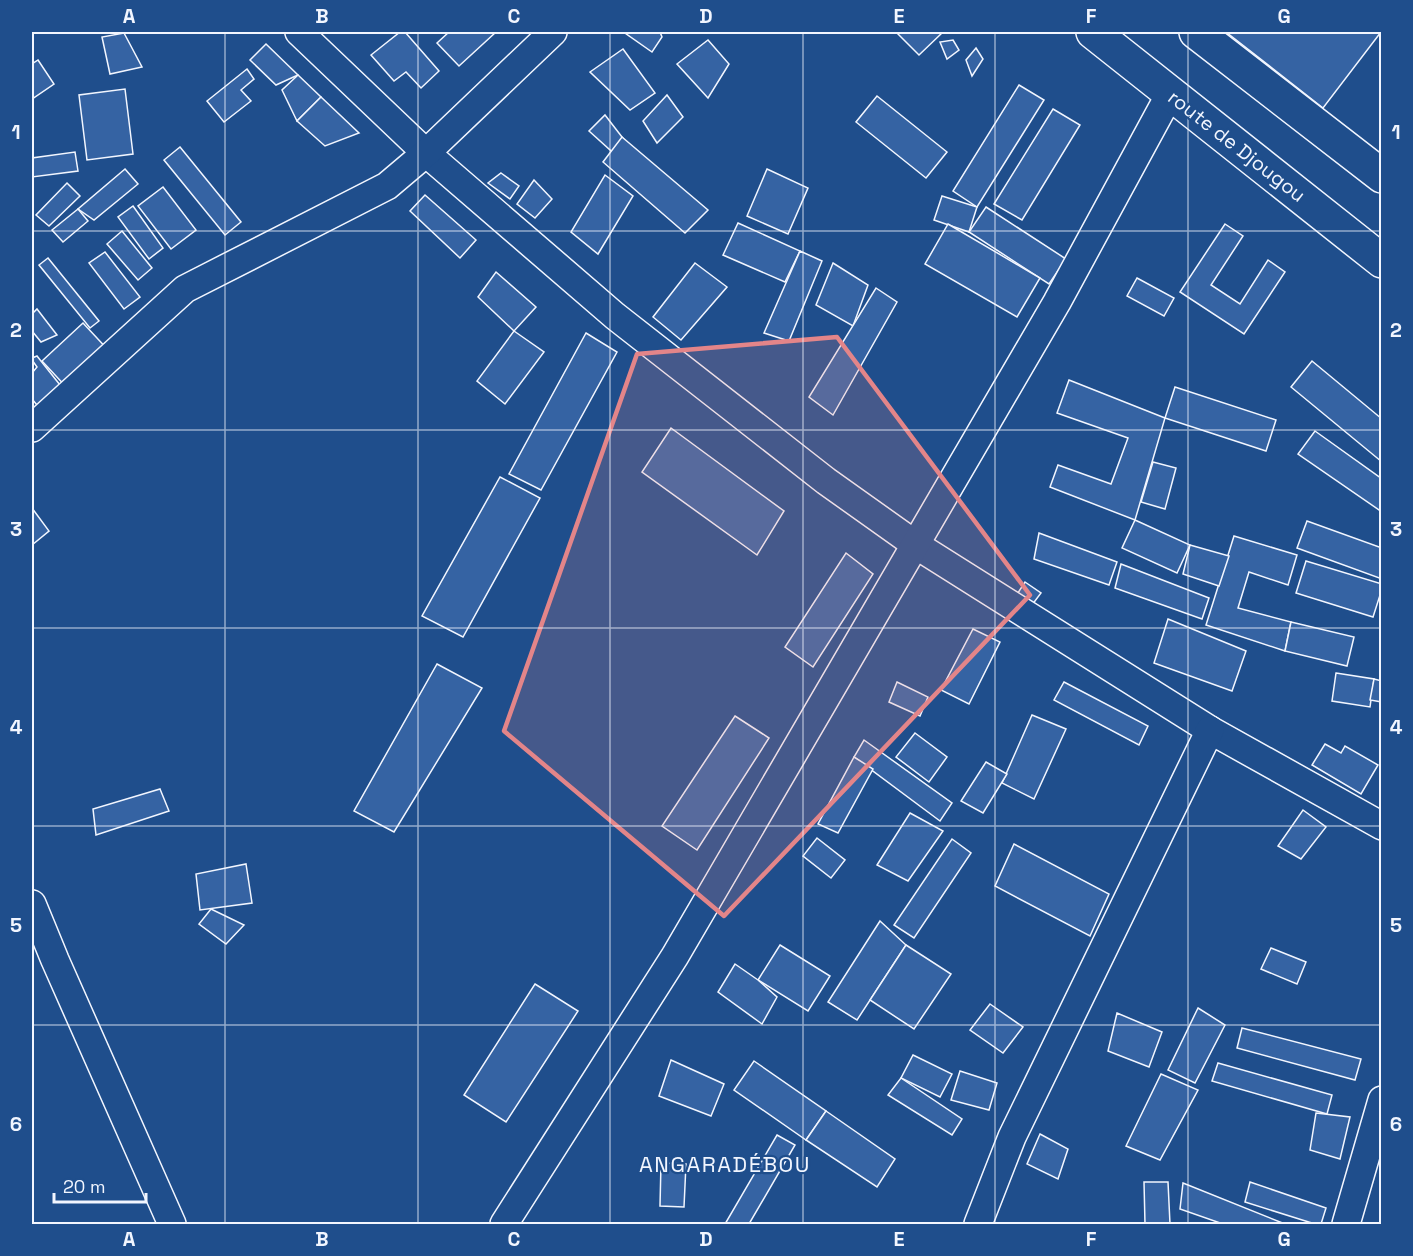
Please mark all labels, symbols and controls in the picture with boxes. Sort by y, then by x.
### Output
text: A [123,3,136,29]
text: B [315,3,329,29]
text: C [508,3,521,29]
text: D [699,3,713,29]
text: E [893,3,905,29]
text: F [1086,3,1097,29]
text: G [1277,3,1291,29]
street label: route de Djougou [1163,84,1311,208]
text: 1 [11,119,21,145]
text: 1 [1391,119,1401,145]
text: 2 [10,317,22,343]
text: 2 [1390,317,1402,343]
text: 3 [10,516,22,542]
text: 3 [1390,516,1402,542]
text: 4 [10,714,23,740]
text: 4 [1390,714,1403,740]
text: 5 [10,912,22,938]
text: 5 [1390,912,1402,938]
text: 6 [10,1111,22,1137]
text: 6 [1390,1111,1402,1137]
district label: ANGARADÉBOU [639,1150,811,1178]
scale bar [54,1166,146,1204]
text: 20 m [63,1175,106,1198]
text: A [123,1226,136,1252]
text: B [315,1226,329,1252]
text: C [508,1226,521,1252]
text: D [699,1226,713,1252]
text: E [893,1226,905,1252]
text: F [1086,1226,1097,1252]
text: G [1277,1226,1291,1252]

